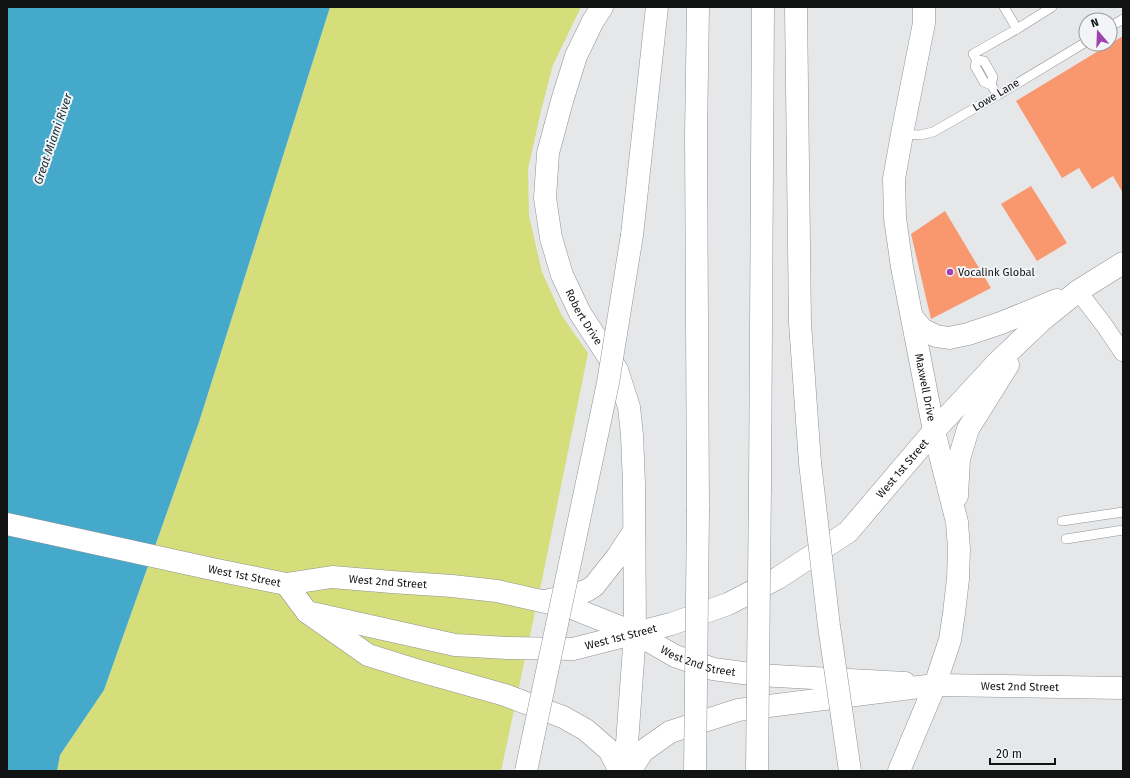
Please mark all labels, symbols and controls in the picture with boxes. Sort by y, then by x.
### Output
north arrow [1078,12,1118,52]
text: N [1089,16,1100,30]
street label: Lowe Lane [970,76,1022,114]
water label: Great Miami River [31,91,75,186]
place label: Vocalink Global [958,266,1035,279]
marker: Vocalink Global [945,267,955,277]
street label: Robert Drive [563,287,605,347]
street label: Maxwell Drive [912,352,938,422]
street label: West 1st Street [873,436,931,501]
street label: West 1st Street [207,562,282,589]
street label: West 2nd Street [348,572,427,591]
street label: West 1st Street [583,621,658,652]
street label: West 2nd Street [658,643,736,678]
street label: West 2nd Street [981,679,1059,693]
scale bar [990,740,1055,766]
text: 20 m [996,747,1022,761]

